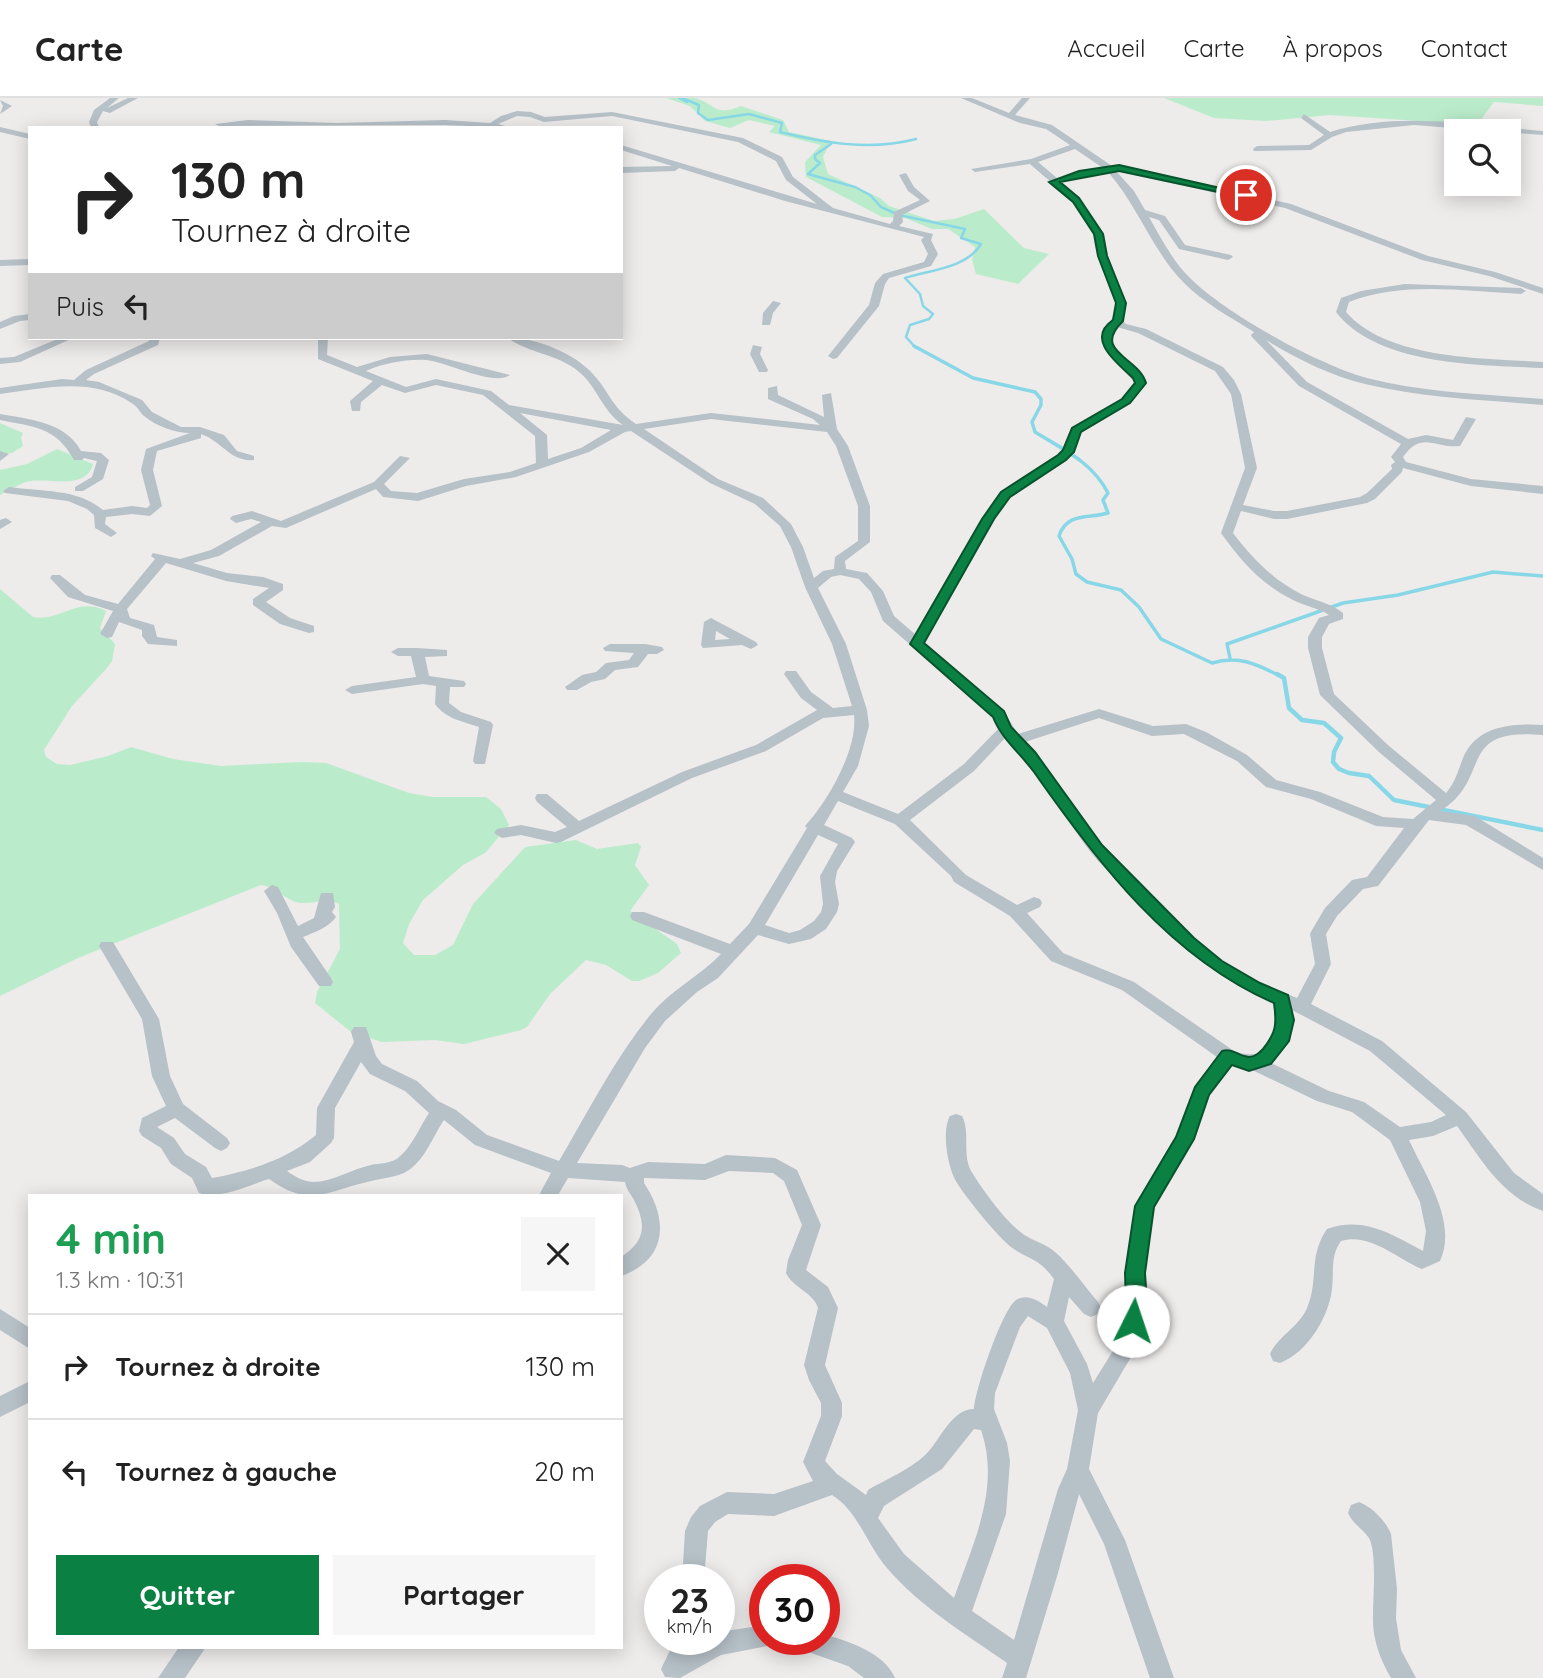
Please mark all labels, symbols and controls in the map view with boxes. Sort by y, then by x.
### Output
text: Carte [35,28,124,69]
text: Accueil [1067,33,1146,63]
text: Carte [1184,33,1245,63]
text: À propos [1283,33,1383,63]
text: Contact [1421,33,1508,63]
map controls [1444,119,1521,196]
button: search [1444,119,1521,196]
text: 130 m [171,149,305,210]
icon: right [56,154,147,245]
pin [1216,165,1276,225]
icon: arrive [1227,176,1265,214]
text: Tournez à droite [171,210,411,250]
icon: left [118,287,156,325]
text: Puis [56,290,104,323]
text: 4 min [56,1212,166,1265]
button: close [521,1217,595,1291]
text: 1.3 km · 10:31 [56,1265,184,1294]
position arrow [1096,1284,1170,1358]
icon: right [56,1348,94,1386]
text: Tournez à droite [115,1350,320,1383]
text: 130 m [525,1350,595,1383]
icon: left [56,1453,94,1491]
text: Tournez à gauche [115,1455,337,1488]
text: 20 m [534,1455,595,1488]
button: Quitter [56,1555,319,1635]
button: Partager [333,1555,595,1635]
speed limit sign: 30 [749,1564,840,1655]
text: 23 [670,1578,709,1622]
text: km/h [667,1615,712,1638]

